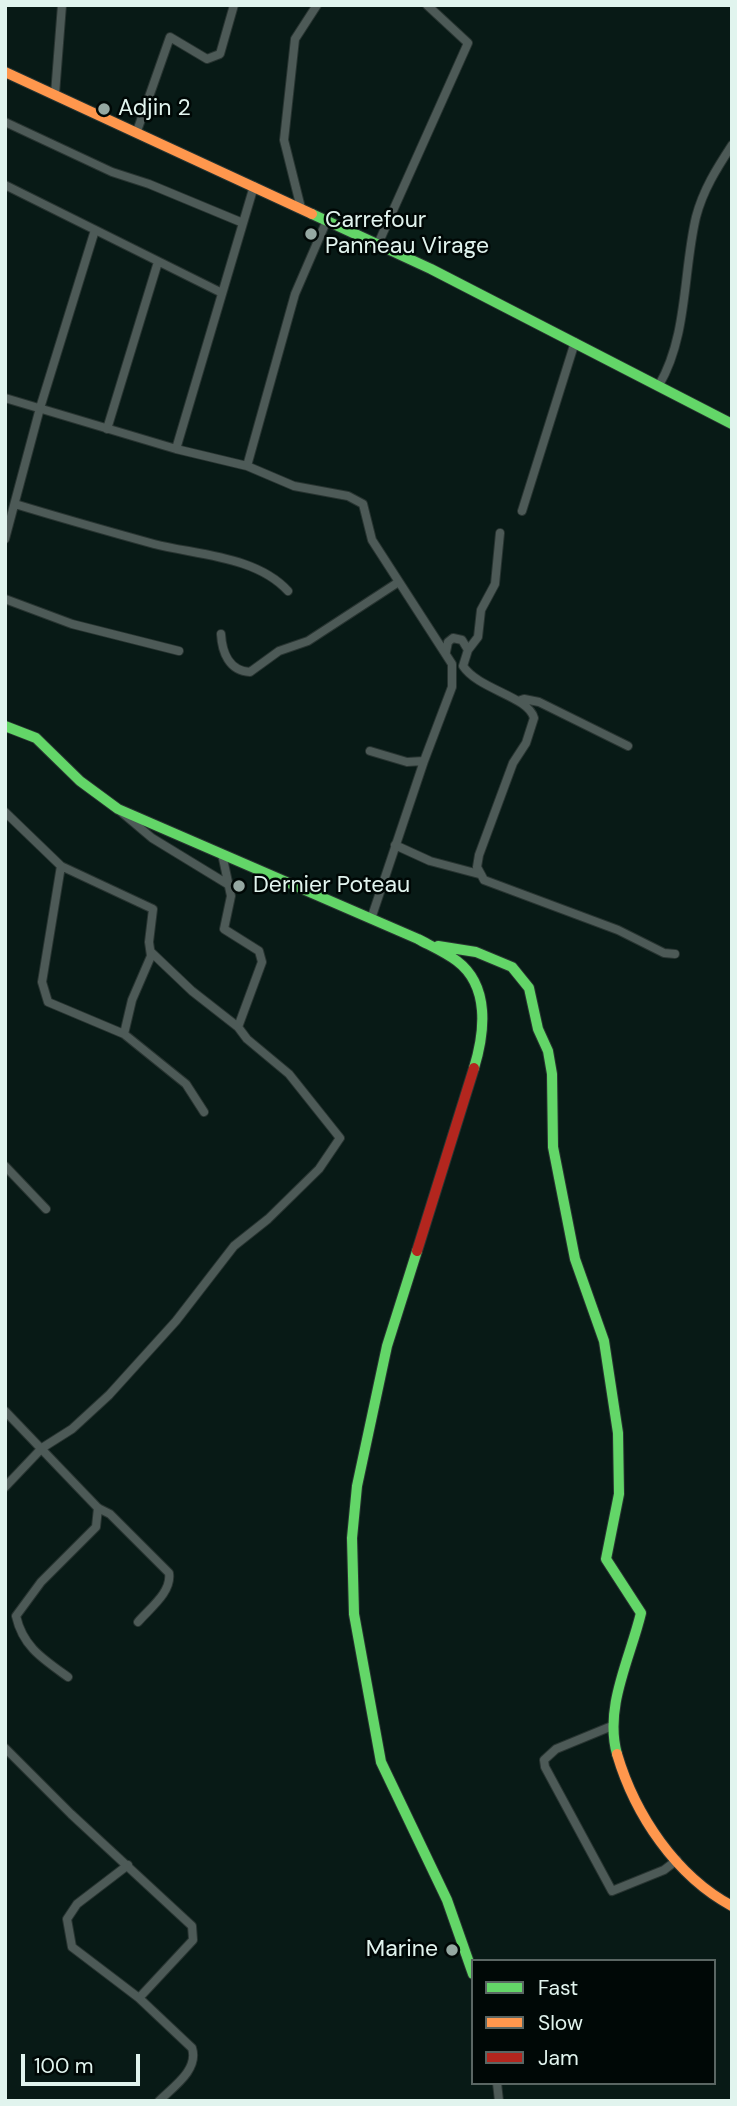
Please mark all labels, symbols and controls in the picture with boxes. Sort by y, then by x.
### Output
place label: Adjin 2 [118,95,191,123]
marker: Adjin 2 [96,101,112,117]
place label: Carrefour Panneau Virage [325,207,489,261]
marker: Carrefour Panneau Virage [303,226,319,242]
place label: Dernier Poteau [253,872,410,900]
marker: Dernier Poteau [231,878,247,894]
place label: Marine [366,1936,438,1964]
marker: Marine [444,1942,460,1958]
legend [471,1959,716,2085]
text: Fast [538,1974,578,2002]
text: Slow [538,2009,583,2037]
scale bar [24,2039,144,2084]
text: Jam [538,2044,579,2072]
text: 100 m [34,2052,94,2080]

